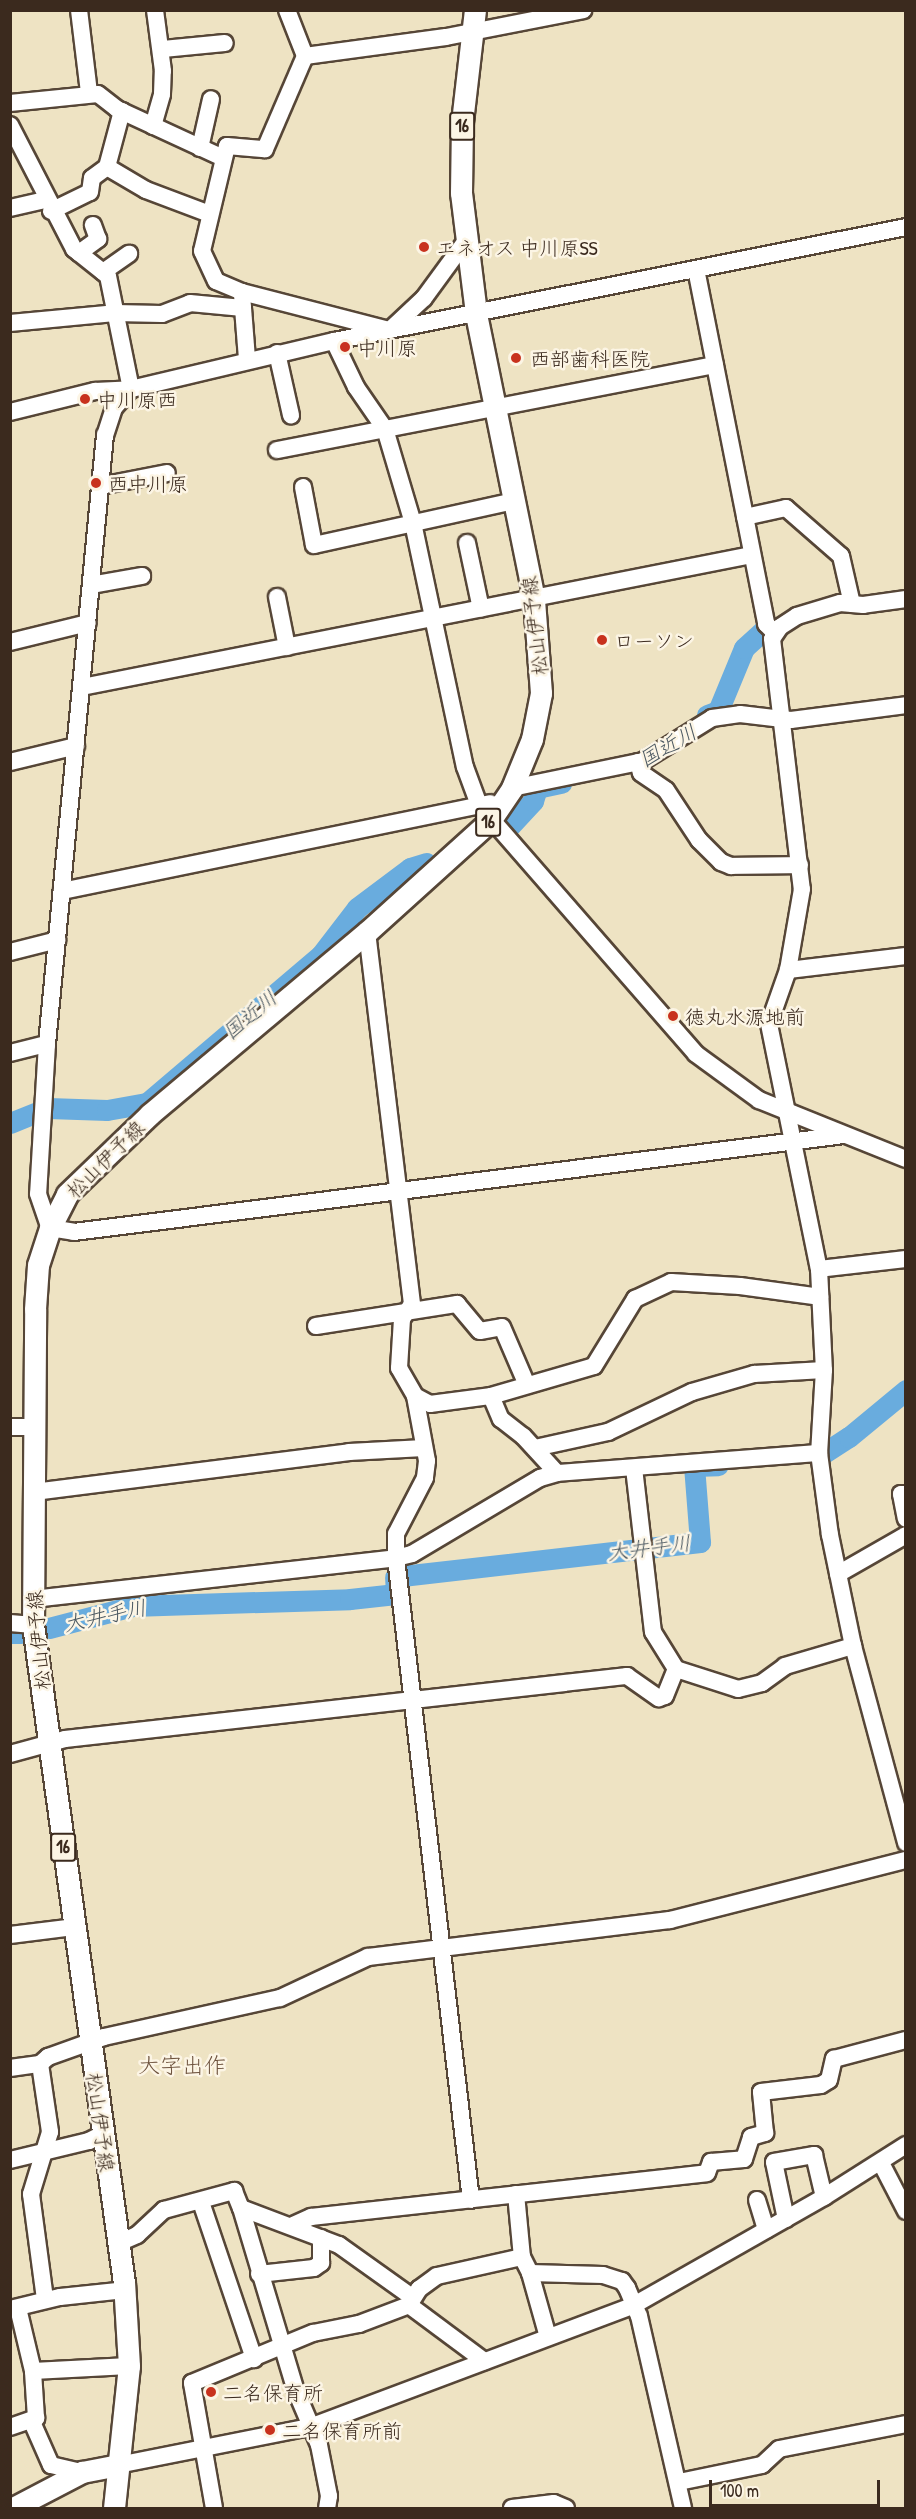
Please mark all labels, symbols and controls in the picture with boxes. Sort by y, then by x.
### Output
road number: 16 [448,111,476,141]
place label: エネオス 中川原SS [436,235,599,259]
marker: エネオス 中川原SS [417,240,431,254]
place label: 中川原 [357,335,417,359]
marker: 中川原 [338,340,352,354]
place label: 西部歯科医院 [530,346,650,370]
marker: 西部歯科医院 [507,349,525,367]
place label: 中川原西 [97,387,177,411]
marker: 中川原西 [78,392,92,406]
place label: 西中川原 [108,471,188,495]
marker: 西中川原 [89,476,103,490]
street label: 松山伊予線 [516,575,552,677]
place label: ローソン [614,628,694,652]
marker: ローソン [595,633,609,647]
water label: 国近川 [634,719,702,773]
road number: 16 [474,807,502,837]
water label: 国近川 [218,985,282,1045]
place label: 徳丸水源地前 [685,1004,805,1028]
marker: 徳丸水源地前 [666,1009,680,1023]
street label: 松山伊予線 [61,1115,149,1203]
water label: 大井手川 [606,1530,692,1566]
street label: 松山伊予線 [22,1589,54,1691]
water label: 大井手川 [61,1595,149,1637]
road number: 16 [50,1832,76,1862]
district label: 大字出作 [138,2053,226,2079]
street label: 松山伊予線 [82,2071,120,2173]
place label: 二名保育所 [223,2380,323,2404]
marker: 二名保育所 [204,2385,218,2399]
place label: 二名保育所前 [282,2418,402,2442]
marker: 二名保育所前 [263,2423,277,2437]
scale bar [712,2468,883,2506]
text: 100 m [720,2478,759,2503]

